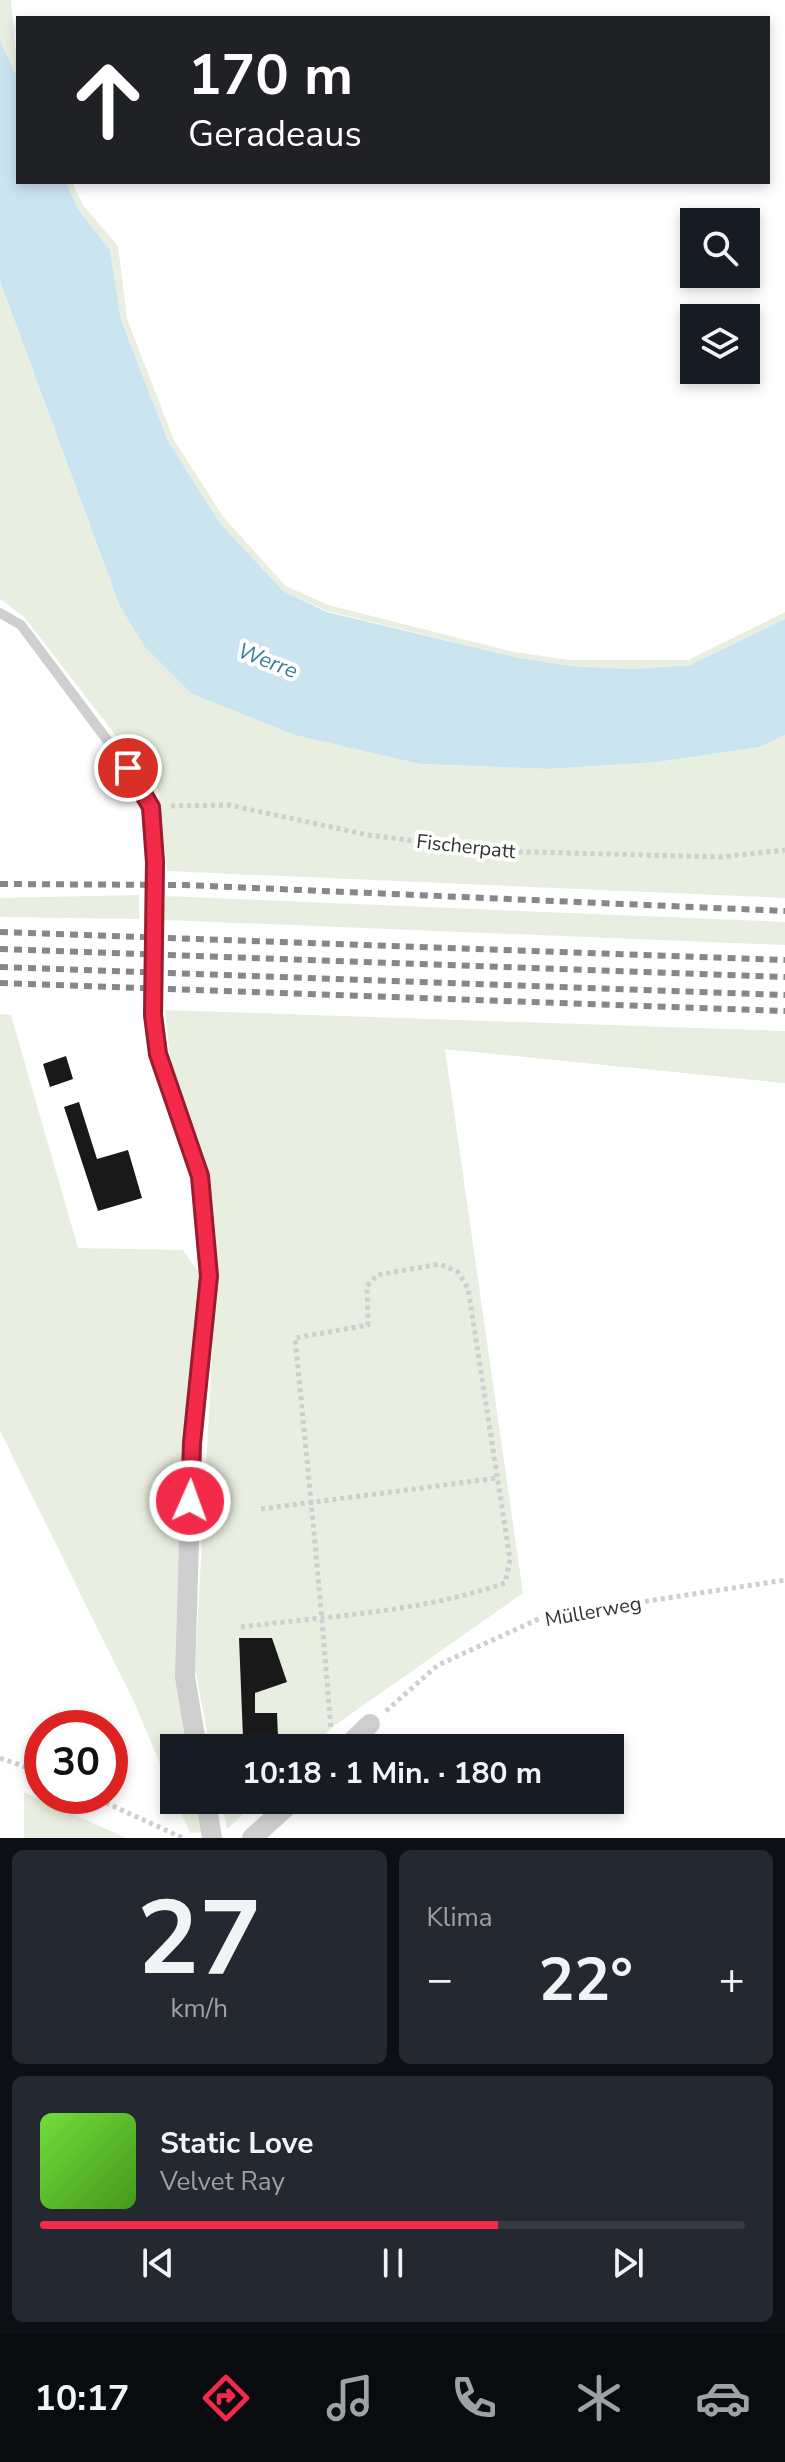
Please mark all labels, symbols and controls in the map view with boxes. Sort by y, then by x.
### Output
text: 170 m [188,37,353,114]
icon: ahead [56,48,160,152]
text: Geradeaus [188,110,362,159]
map controls [680,208,760,384]
button: search [680,208,760,288]
button: layers [680,304,760,384]
water label: Werre [233,636,302,686]
pin [94,734,162,802]
icon: arrive [106,746,150,790]
street label: Fischerpatt [415,828,518,865]
position arrow [148,1459,232,1543]
street label: Müllerweg [543,1590,643,1633]
speed limit sign: 30 [24,1710,128,1814]
text: 10:18 · 1 Min. · 180 m [242,1753,542,1794]
text: 27 [137,1868,262,2010]
text: Klima [427,1900,493,1935]
text: 22° [538,1939,633,2021]
text: − [427,1950,453,2010]
text: + [719,1950,745,2010]
text: km/h [171,1991,228,2026]
text: Static Love [160,2123,314,2164]
text: Velvet Ray [160,2164,285,2199]
icon: previous [136,2241,180,2285]
icon: pause [371,2241,415,2285]
icon: next [606,2241,650,2285]
icon: directions [198,2370,254,2426]
icon: music [322,2370,378,2426]
icon: phone [446,2370,502,2426]
icon: climate [571,2370,627,2426]
icon: car [695,2370,751,2426]
text: 10:17 [34,2374,129,2423]

